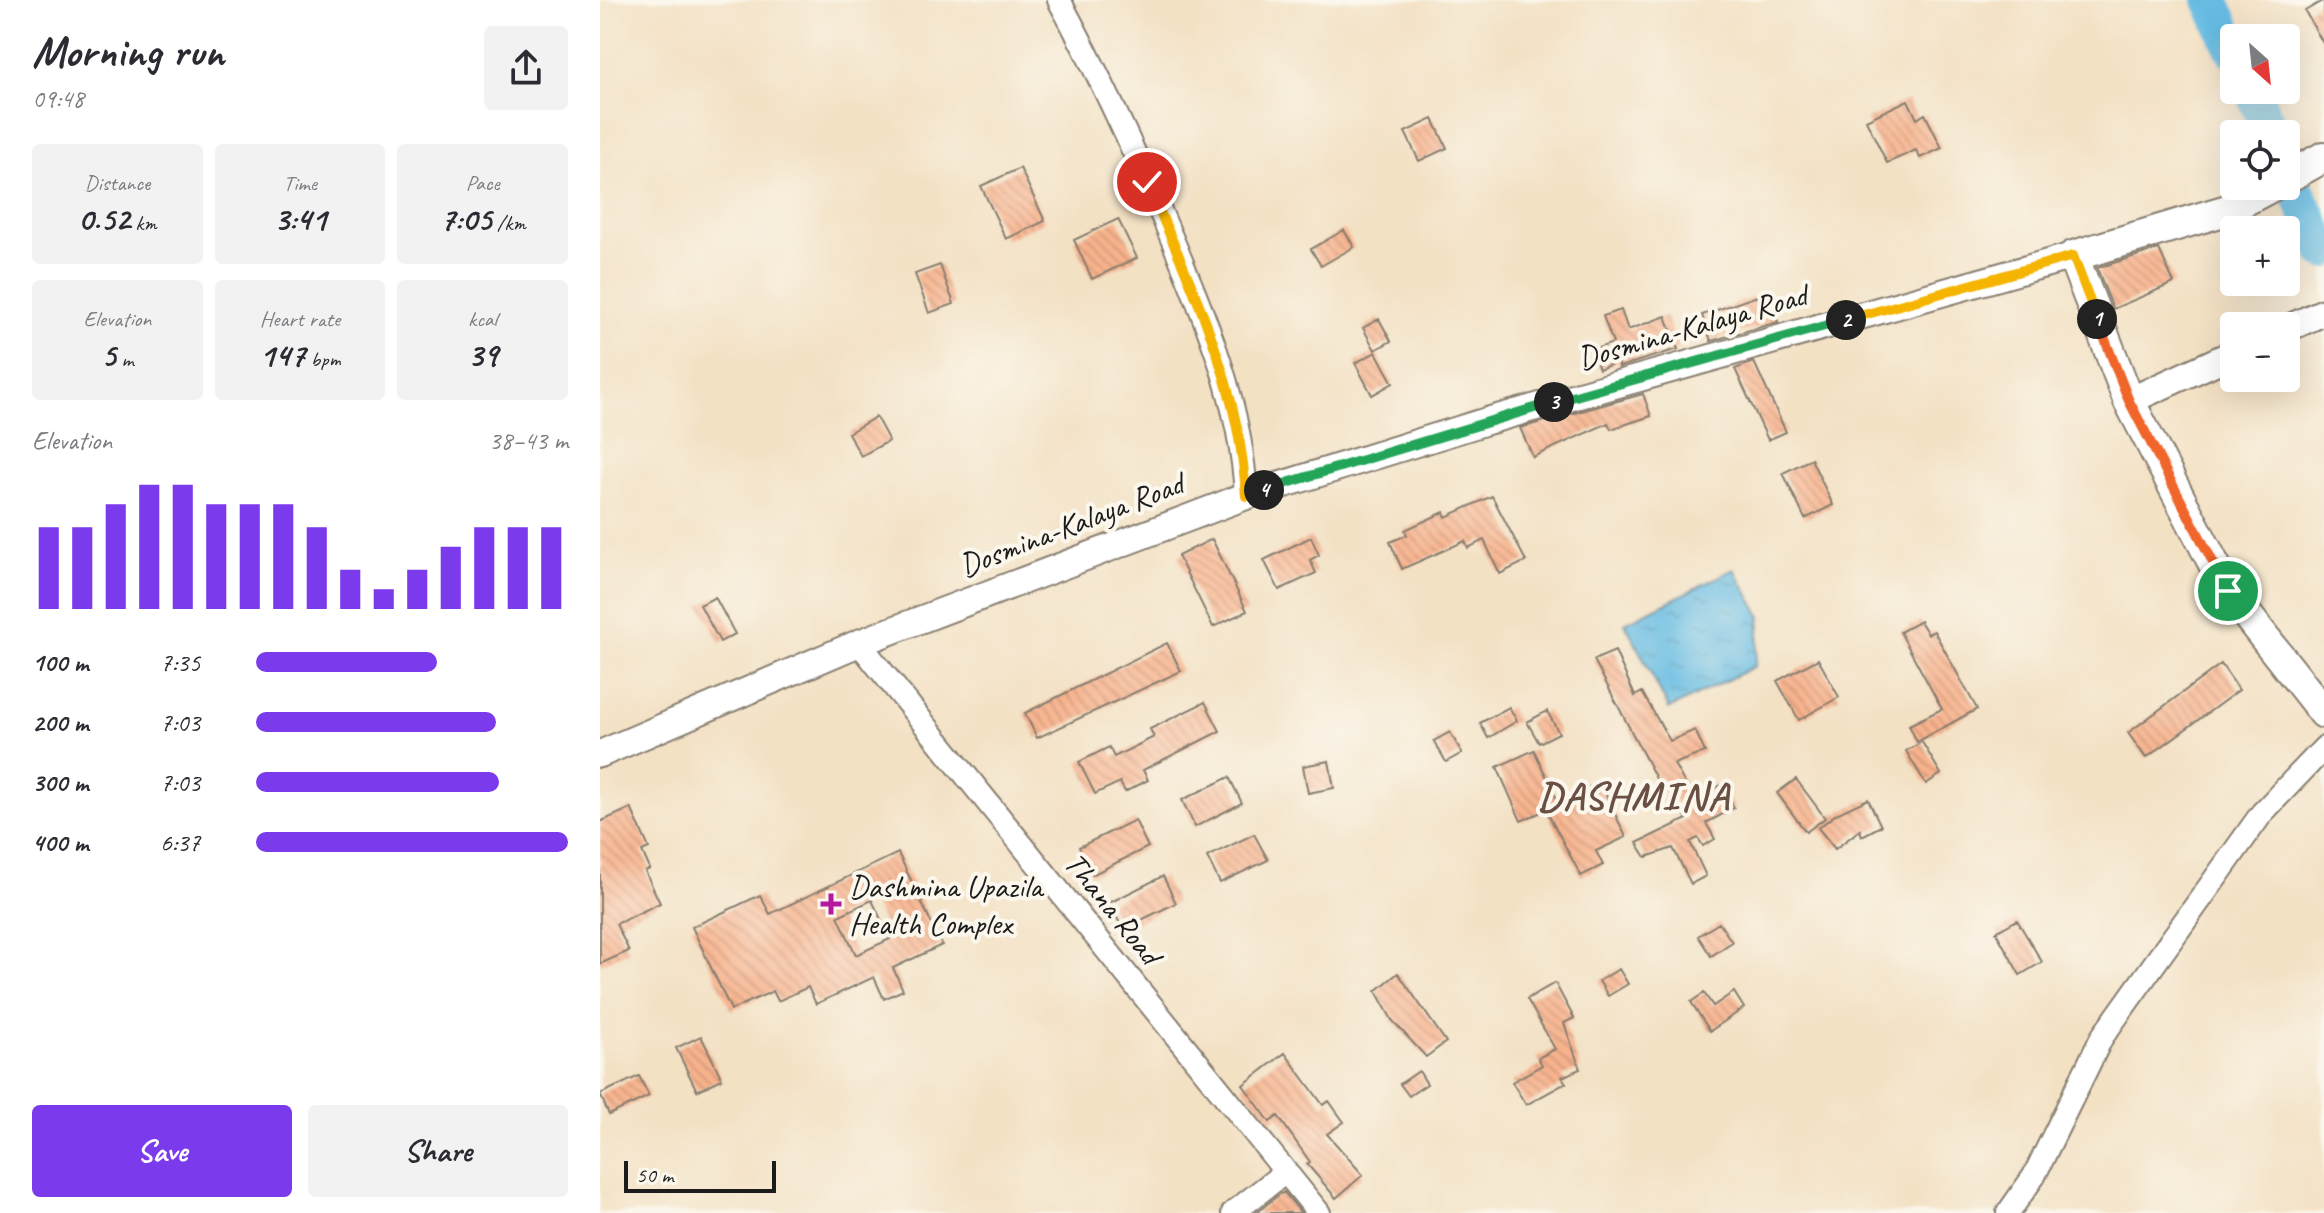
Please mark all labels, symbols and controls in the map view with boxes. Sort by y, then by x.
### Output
text: Morning run [32,24,224,79]
north arrow [2220,24,2300,104]
map controls [2220,24,2300,392]
button: share [484,26,568,110]
text: 09:48 [32,82,84,115]
button: locate [2220,120,2300,200]
pin [1113,148,1181,216]
icon: check [1125,160,1169,204]
text: Distance [85,169,150,197]
text: Time [283,169,317,197]
text: Pace [466,169,500,197]
text: 0.52 [78,197,130,240]
text: 3:41 [274,197,326,240]
text: 7:05 [440,197,492,240]
text: km [130,209,157,237]
text: /km [492,209,526,237]
button: + [2220,216,2300,296]
street label: Dosmina-Kalaya Road [1573,273,1816,379]
pin: 1 [2077,299,2117,339]
pin: 2 [1826,300,1866,340]
text: Elevation [83,305,151,333]
text: Heart rate [260,305,340,333]
text: kcal [468,305,497,333]
text: 1 [2092,305,2102,333]
text: 2 [1841,306,1851,334]
button: − [2220,312,2300,392]
text: 5 [101,333,116,376]
text: 147 [259,333,305,376]
text: 39 [468,333,498,376]
text: m [116,345,134,373]
text: bpm [305,345,341,373]
pin: 3 [1534,382,1574,422]
text: 3 [1549,388,1559,416]
text: Elevation [32,424,112,457]
text: 38–43 m [489,424,568,457]
street label: Dosmina-Kalaya Road [953,461,1193,586]
pin: 4 [1244,470,1284,510]
text: 4 [1259,476,1269,504]
pin [2194,557,2262,625]
icon: arrive [2206,569,2250,613]
text: 100 m [32,646,88,679]
text: 7:35 [160,646,200,679]
text: 200 m [32,706,88,739]
text: 7:03 [160,706,200,739]
text: 300 m [32,766,88,799]
text: 7:03 [160,766,200,799]
district label: DASHMINA [1538,771,1731,821]
text: 400 m [32,826,88,859]
text: 6:37 [160,826,200,859]
street label: Thana Road [1055,844,1173,976]
place label: Dashmina Upazila Health Complex [849,866,1045,944]
marker: Dashmina Upazila Health Complex [820,893,842,915]
button: Save [32,1105,292,1197]
button: Share [308,1105,568,1197]
scale bar [624,1157,776,1193]
text: 50 m [636,1161,673,1189]

